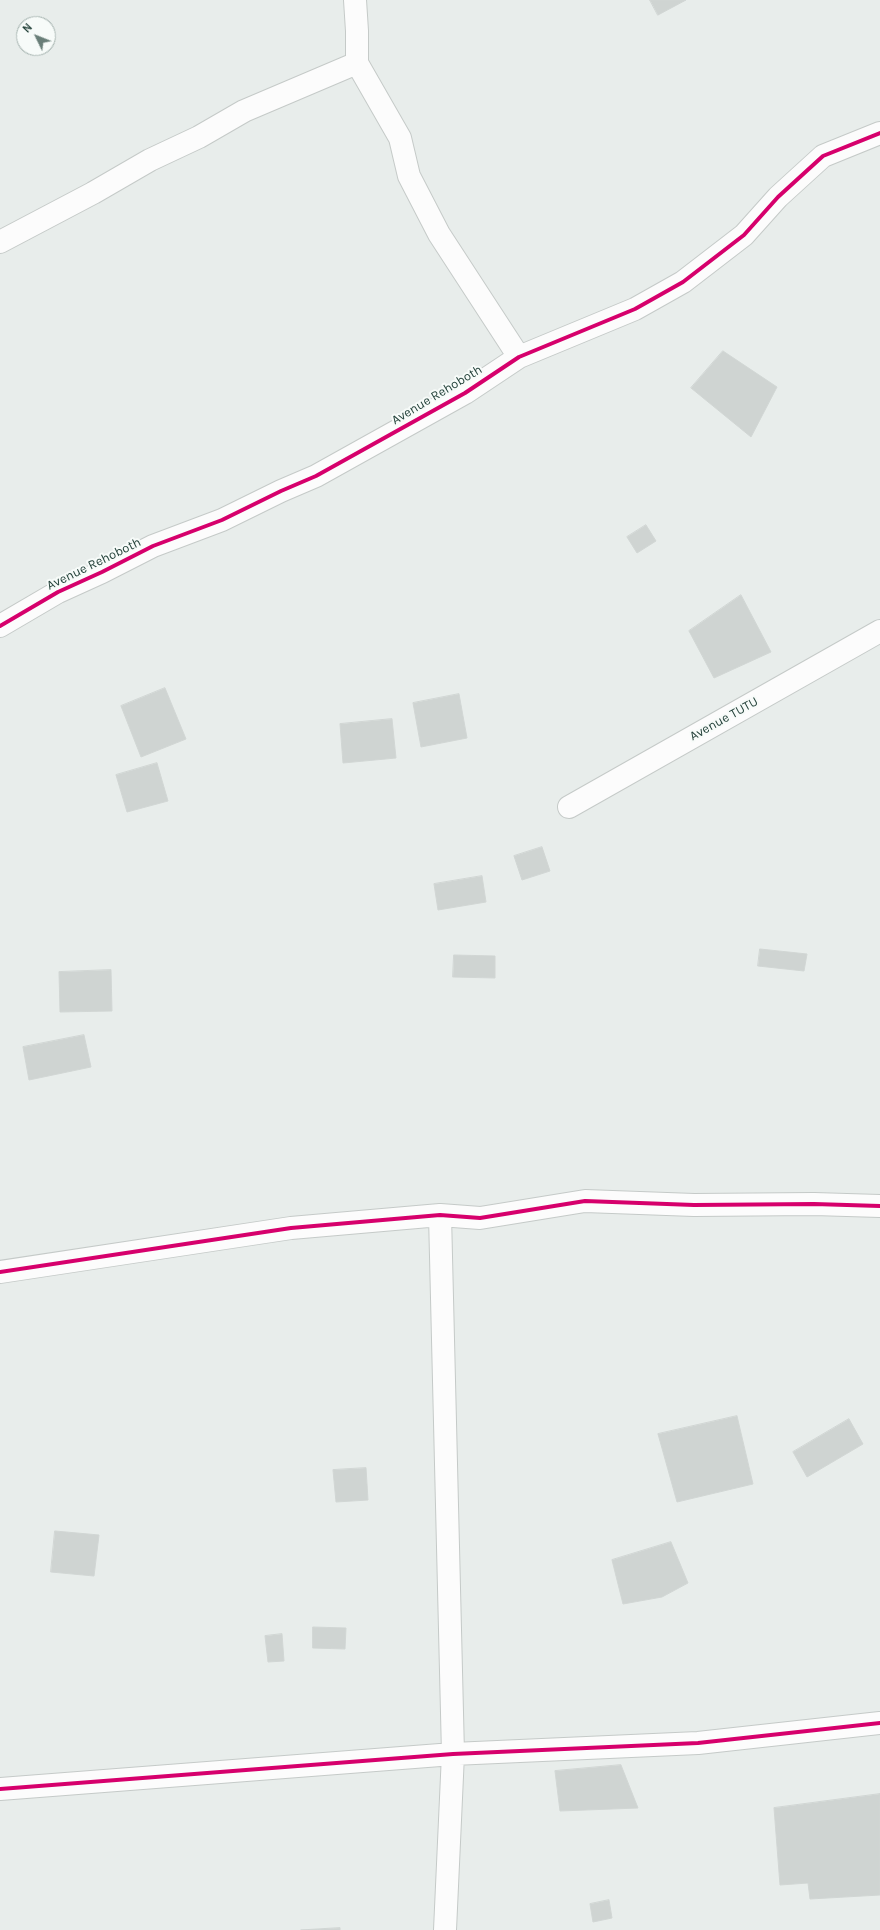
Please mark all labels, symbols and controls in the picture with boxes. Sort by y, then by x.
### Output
north arrow [16,16,56,56]
text: N [20,21,35,35]
street label: Avenue Rehoboth [389,362,485,428]
street label: Avenue Rehoboth [44,534,144,594]
street label: Avenue TUTU [687,694,761,744]

